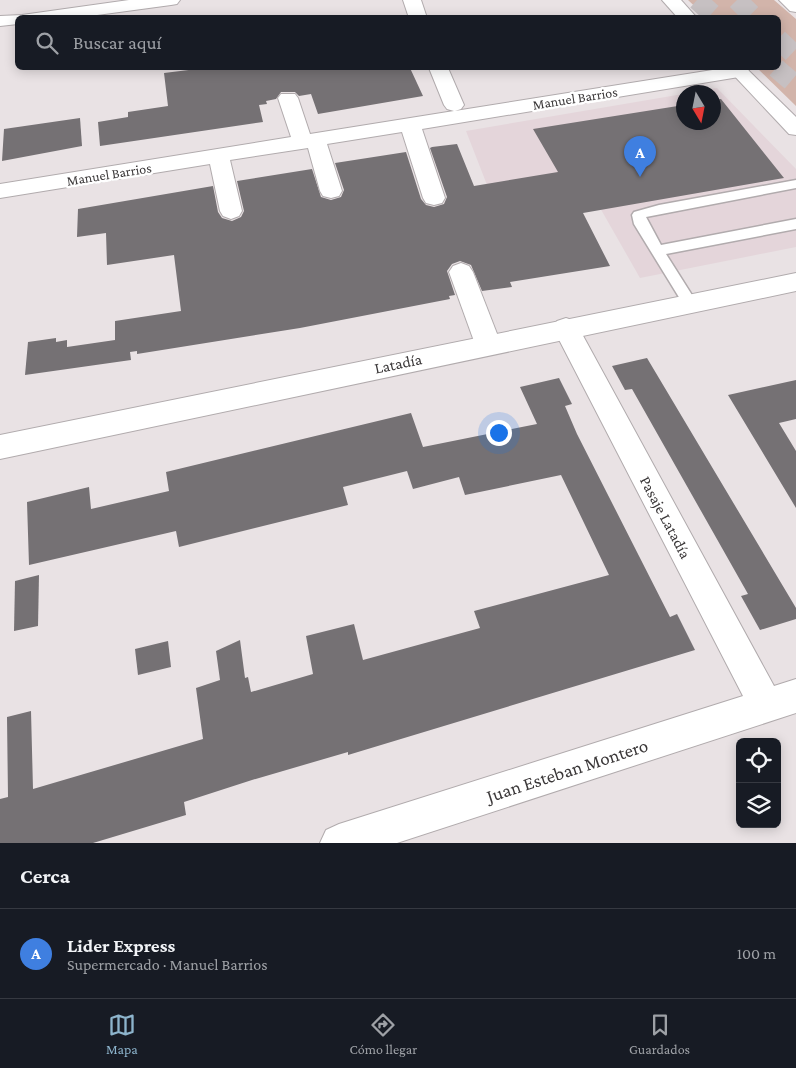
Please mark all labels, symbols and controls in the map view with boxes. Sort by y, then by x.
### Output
search box [15,15,781,70]
icon: search [33,29,61,57]
text: Buscar aquí [73,32,162,53]
street label: Manuel Barrios [531,83,619,113]
north arrow [676,85,721,130]
pin: A [624,136,656,177]
street label: Manuel Barrios [65,159,153,189]
street label: Latadía [373,350,424,377]
your location [486,420,512,446]
street label: Pasaje Latadía [636,473,695,562]
street label: Juan Esteban Montero [482,734,651,807]
map controls [736,738,781,828]
button: locate [736,738,781,783]
button: layers [736,783,781,828]
text: Cerca [20,864,70,888]
text: Lider Express [67,935,175,956]
text: A [31,945,41,962]
text: 100 m [737,945,776,962]
text: Supermercado · Manuel Barrios [67,956,268,973]
tab: Mapa [106,1011,138,1057]
tab: Cómo llegar [350,1011,417,1057]
tab: Guardados [629,1011,690,1057]

